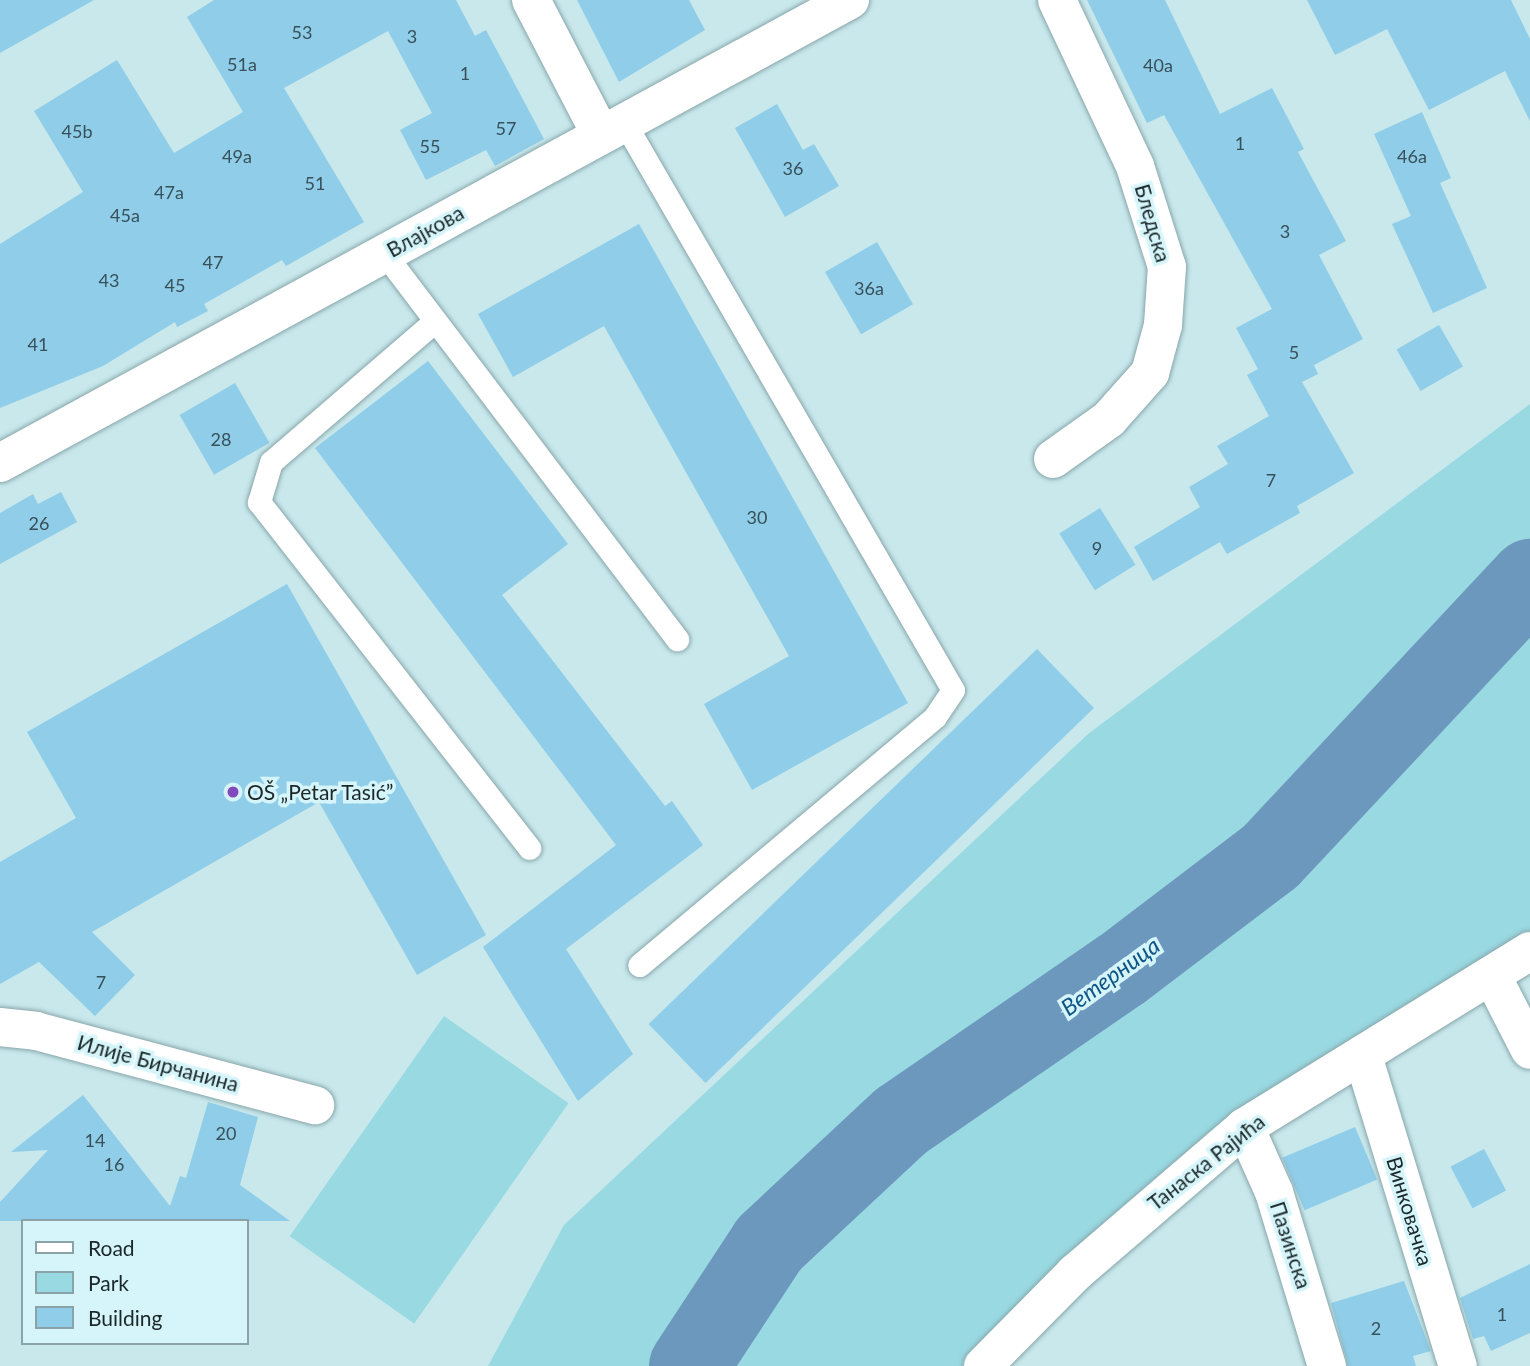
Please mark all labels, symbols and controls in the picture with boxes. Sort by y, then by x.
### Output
house number: 53 [292,21,312,43]
house number: 3 [407,25,417,47]
house number: 51a [227,53,257,75]
house number: 40a [1143,54,1173,76]
house number: 1 [460,62,470,84]
house number: 57 [496,117,516,139]
house number: 45b [62,120,92,142]
house number: 1 [1235,132,1245,154]
house number: 55 [420,135,440,157]
house number: 49a [222,145,252,167]
house number: 46a [1397,145,1427,167]
house number: 36 [783,157,803,179]
house number: 51 [305,172,325,194]
house number: 47a [154,181,184,203]
street label: Бледска [1130,181,1176,265]
street label: Влајкова [382,200,468,262]
house number: 45a [110,204,140,226]
house number: 3 [1280,220,1290,242]
house number: 47 [203,251,223,273]
house number: 43 [99,269,119,291]
house number: 45 [165,274,185,296]
house number: 36a [854,277,884,299]
house number: 41 [28,333,48,355]
house number: 5 [1289,341,1299,363]
house number: 28 [211,428,231,450]
house number: 7 [1266,469,1276,491]
house number: 30 [747,506,767,528]
house number: 26 [29,512,49,534]
house number: 9 [1092,537,1102,559]
place label: OŠ „Petar Tasić” [247,779,395,805]
marker: OŠ „Petar Tasić” [225,784,241,800]
water label: Ветерница [1055,931,1165,1021]
house number: 7 [96,971,106,993]
street label: Илије Бирчанина [75,1029,241,1097]
street label: Танаска Рајића [1143,1109,1269,1215]
house number: 20 [216,1122,236,1144]
house number: 14 [85,1129,105,1151]
house number: 16 [104,1153,124,1175]
street label: Винковачка [1381,1153,1439,1269]
street label: Пазинска [1265,1198,1317,1292]
legend [21,1219,248,1345]
text: Road [88,1235,135,1260]
text: Park [88,1270,129,1295]
house number: 1 [1497,1303,1507,1325]
text: Building [88,1305,163,1330]
house number: 2 [1371,1317,1381,1339]

